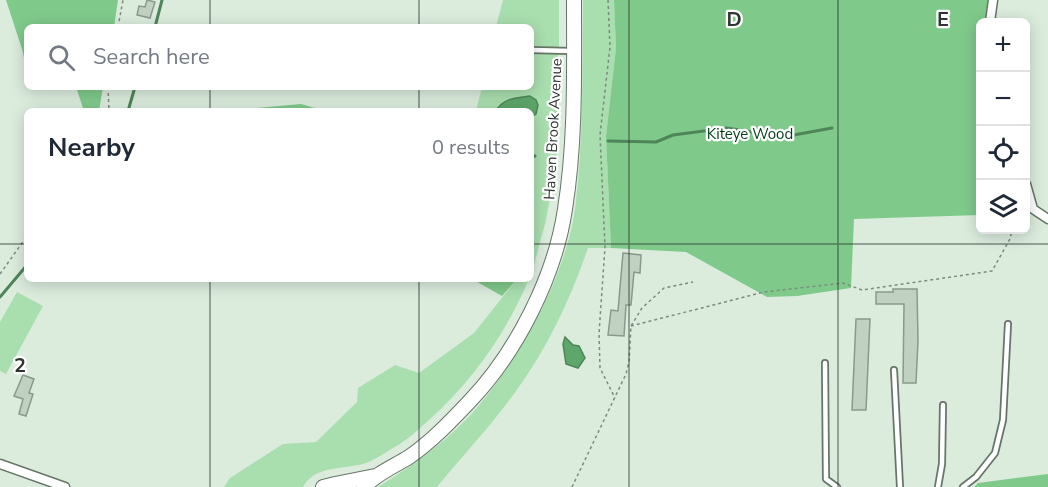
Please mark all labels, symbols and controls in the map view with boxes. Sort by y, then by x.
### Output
text: D [726,6,742,33]
text: E [937,6,949,33]
map controls [976,18,1030,234]
button: + [976,18,1030,72]
search box [24,24,534,90]
icon: search [45,41,78,74]
text: Search here [93,42,210,72]
street label: Haven Brook Avenue [539,58,567,200]
button: − [976,72,1030,126]
park label: Kiteye Wood [707,124,793,144]
button: locate [976,126,1030,180]
text: Nearby [48,130,135,165]
text: 0 results [432,134,510,161]
button: layers [976,180,1030,234]
text: 2 [14,352,26,379]

